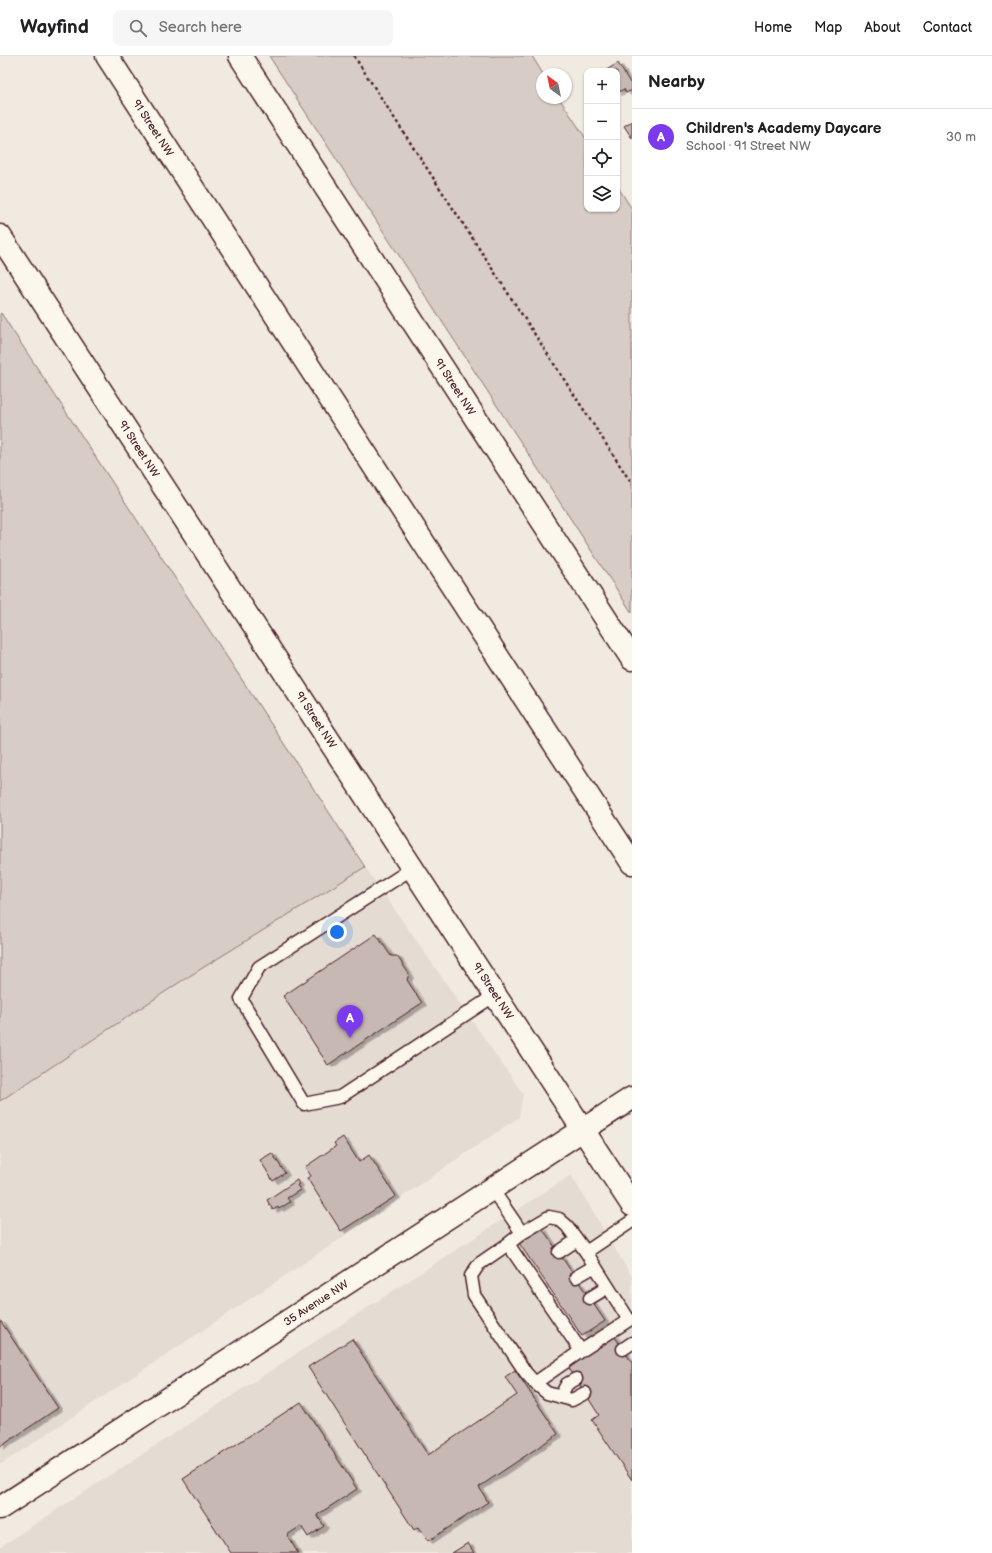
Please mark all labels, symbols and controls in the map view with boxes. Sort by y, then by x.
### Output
search box [113,10,393,46]
text: Wayfind [20,16,89,39]
icon: search [127,17,149,39]
text: Search here [159,18,242,37]
text: Home [754,19,792,36]
text: Map [814,19,842,36]
text: About [864,19,901,36]
text: Contact [923,19,972,36]
north arrow [536,68,572,104]
map controls [584,68,620,212]
button: + [584,68,620,104]
text: Nearby [648,72,705,92]
street label: 91 Street NW [130,97,176,159]
button: − [584,104,620,140]
text: Children's Academy Daycare [686,119,881,138]
text: A [657,129,665,145]
text: 30 m [946,129,976,145]
text: School · 91 Street NW [686,138,811,154]
button: locate [584,140,620,176]
button: layers [584,176,620,212]
street label: 91 Street NW [432,356,478,418]
street label: 91 Street NW [116,418,162,480]
street label: 91 Street NW [293,689,339,751]
your location [327,922,347,942]
street label: 91 Street NW [470,960,516,1022]
pin: A [337,1005,363,1038]
street label: 35 Avenue NW [281,1277,351,1329]

